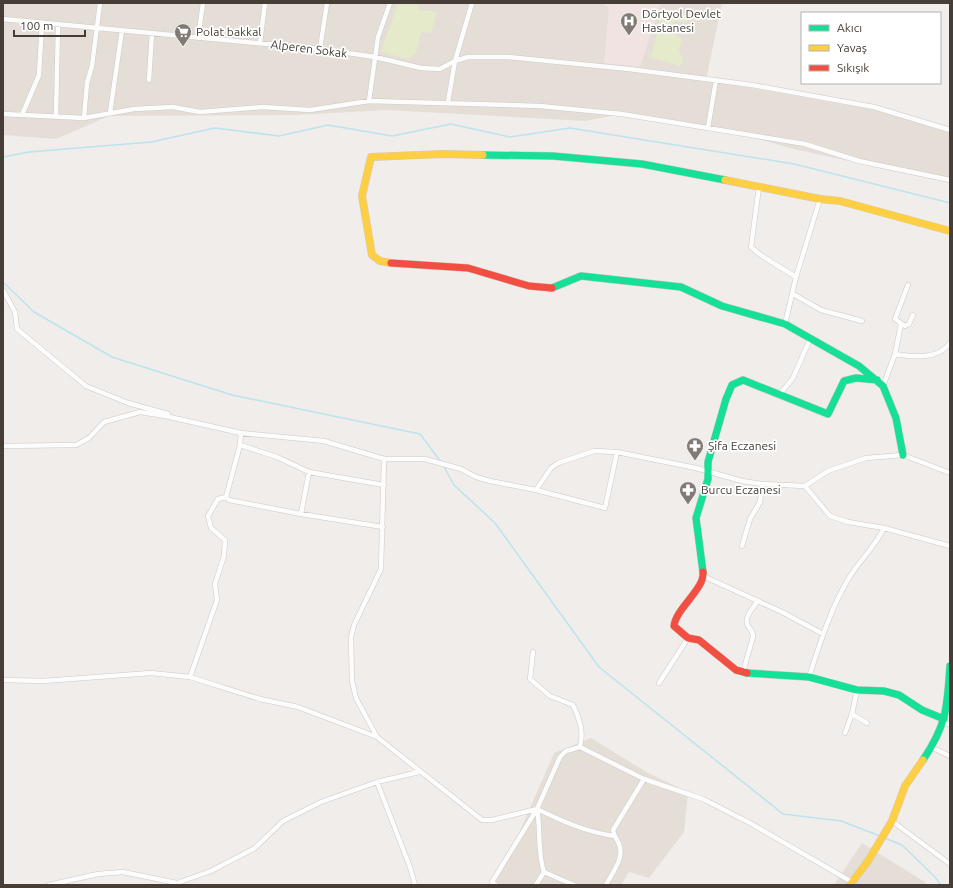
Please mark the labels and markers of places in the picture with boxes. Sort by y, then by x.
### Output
place label: Dörtyol Devlet Hastanesi [642,7,721,34]
hospital icon: Dörtyol Devlet Hastanesi [619,11,639,36]
supermarket icon: Polat bakkal [173,22,193,47]
place label: Polat bakkal [196,25,261,38]
pharmacy icon: Şifa Eczanesi [685,436,705,461]
place label: Şifa Eczanesi [708,439,776,452]
pharmacy icon: Burcu Eczanesi [678,480,698,505]
place label: Burcu Eczanesi [701,483,781,496]

